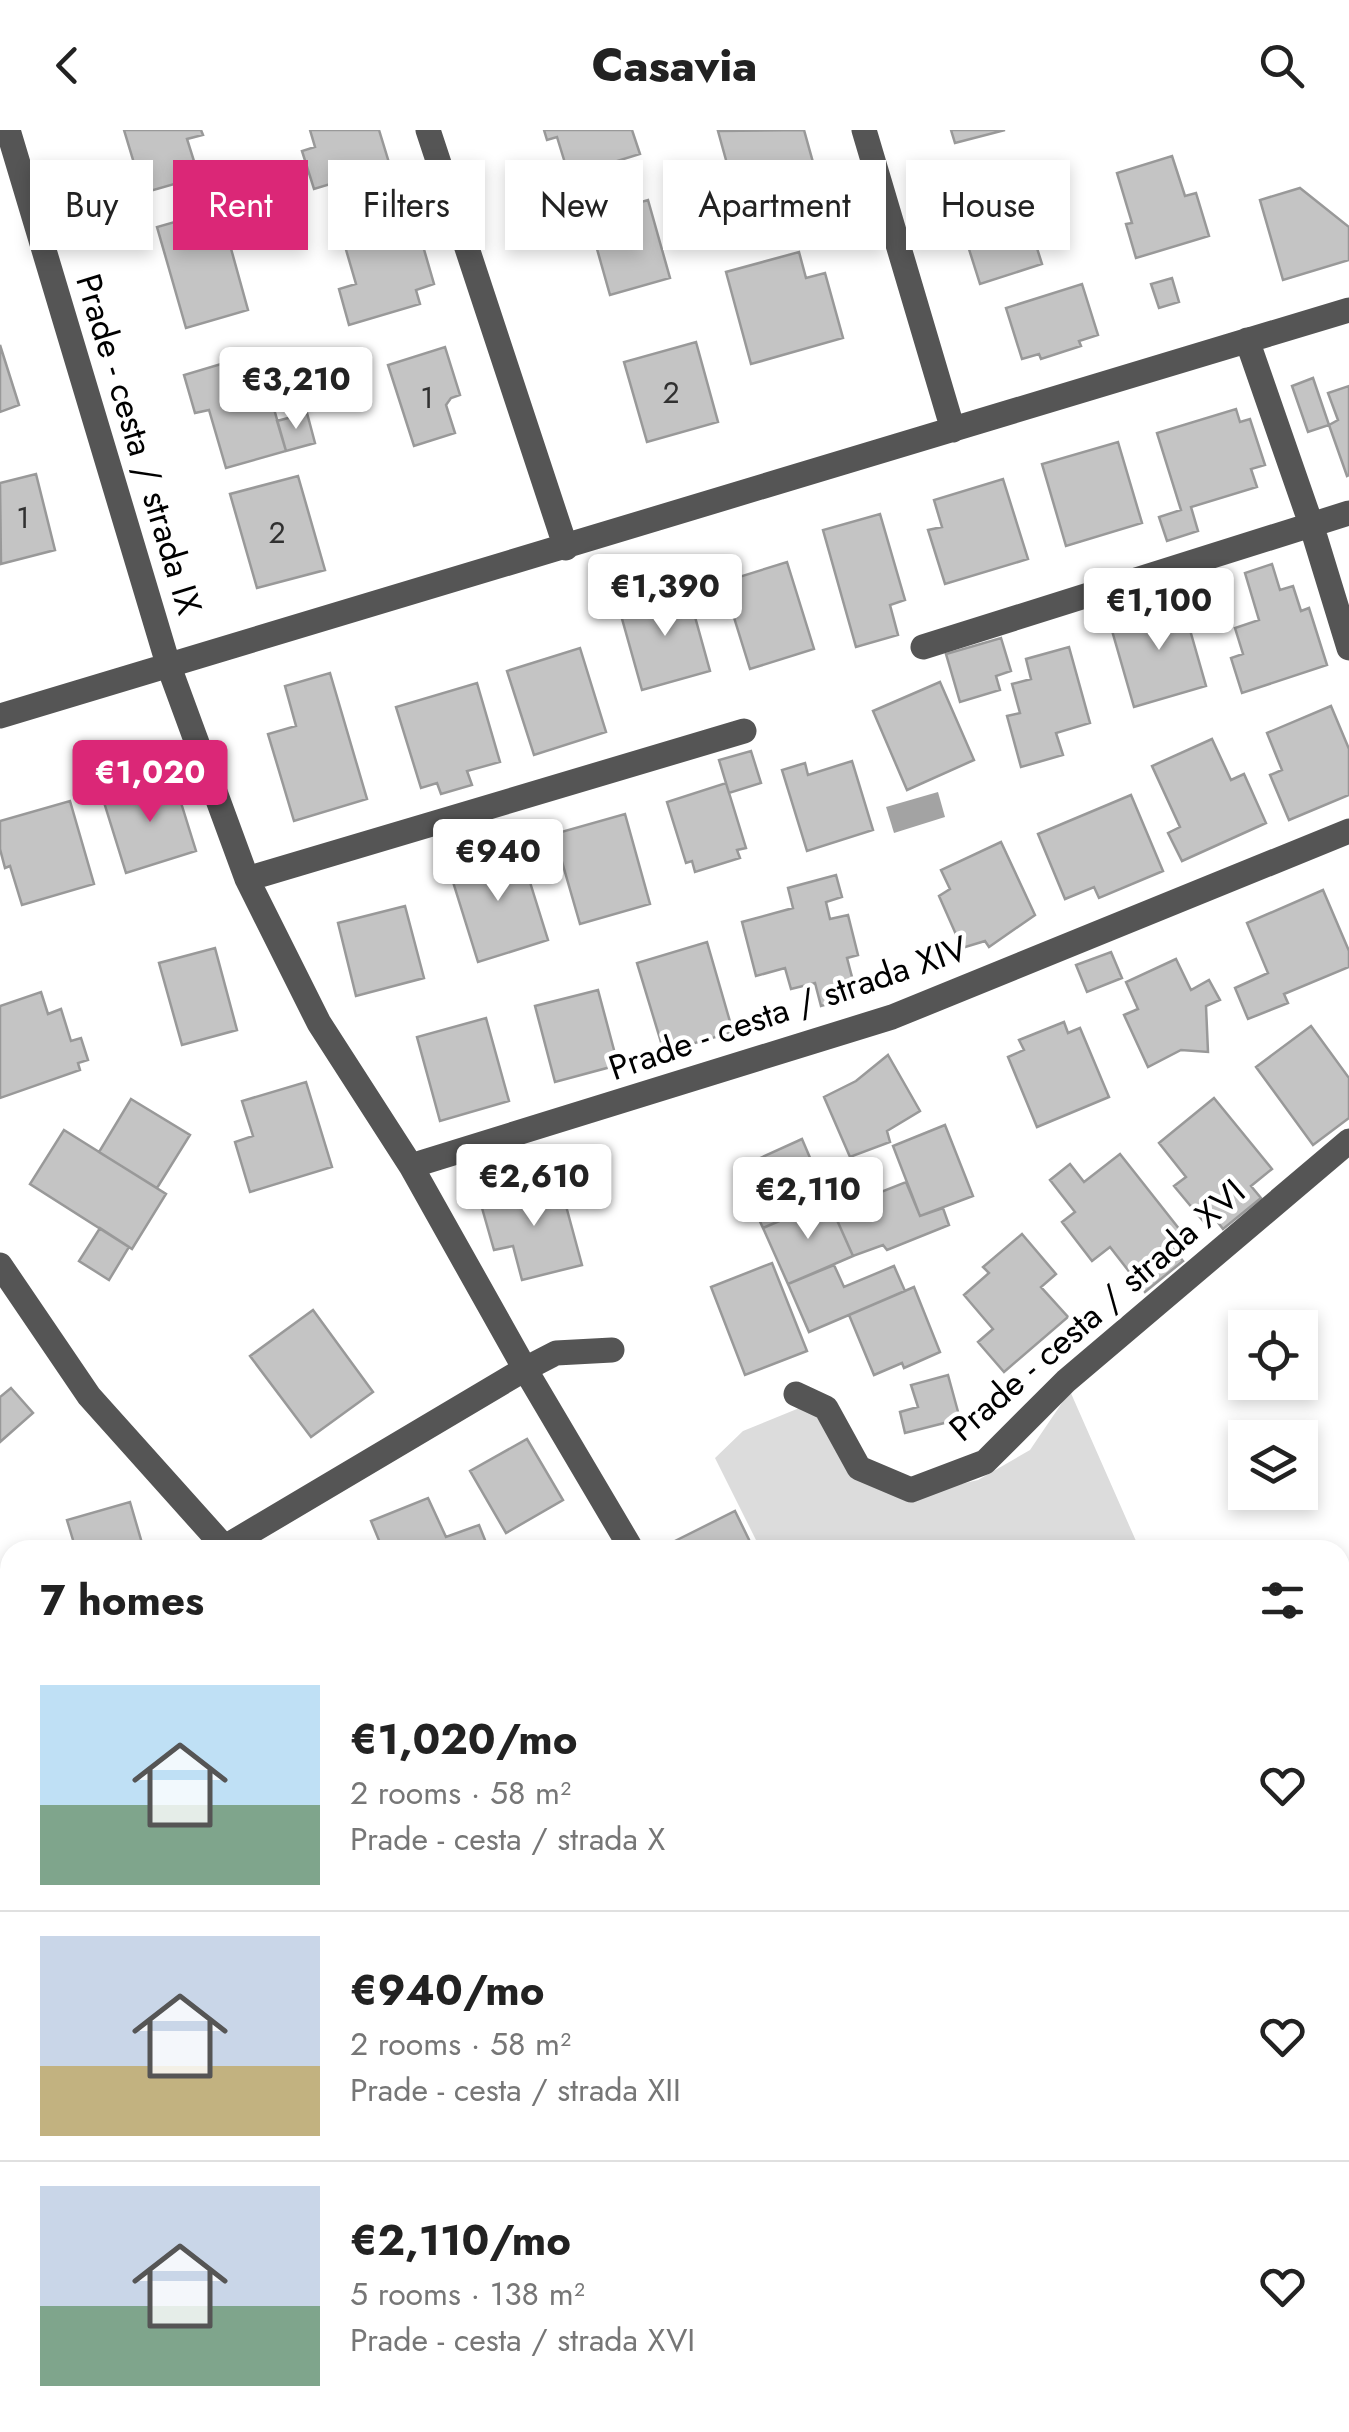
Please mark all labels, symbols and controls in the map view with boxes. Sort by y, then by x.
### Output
text: Casavia [592,33,757,98]
icon: back [40,38,95,93]
icon: search [1254,38,1309,93]
chip: Buy [30,160,153,250]
chip: Rent [173,160,308,250]
chip: Filters [328,160,485,250]
chip: New [505,160,643,250]
chip: Apartment [663,160,886,250]
chip: House [906,160,1070,250]
street label: Prade - cesta / strada IX [63,268,215,621]
pin: €3,210 [215,347,377,432]
text: €3,210 [241,356,351,402]
house number: 2 [662,371,680,414]
house number: 1 [420,376,434,419]
house number: 1 [16,496,30,539]
house number: 2 [268,511,286,554]
pin: €1,390 [584,554,746,639]
text: €1,390 [610,563,720,609]
pin: €1,100 [1078,568,1240,653]
text: €1,100 [1106,577,1212,623]
pin: €1,020 [69,740,231,825]
text: €1,020 [95,749,205,795]
pin: €940 [439,819,557,904]
text: €940 [455,828,541,874]
street label: Prade - cesta / strada XIV [602,923,974,1093]
pin: €2,610 [453,1144,615,1229]
text: €2,610 [478,1153,590,1199]
pin: €2,110 [727,1157,889,1242]
text: €2,110 [755,1166,861,1212]
street label: Prade - cesta / strada XVI [938,1167,1256,1453]
map controls [1228,1310,1318,1510]
button: locate [1228,1310,1318,1400]
button: layers [1228,1420,1318,1510]
text: 7 homes [40,1570,204,1631]
icon: filters [1255,1573,1310,1628]
text: €1,020/mo [350,1709,577,1770]
icon: home [120,1725,240,1845]
icon: heart [1255,1758,1310,1813]
text: 2 rooms · 58 m² [350,1770,571,1816]
text: Prade - cesta / strada X [350,1816,665,1862]
text: €940/mo [350,1960,545,2021]
icon: home [120,1976,240,2096]
icon: heart [1255,2009,1310,2064]
text: 2 rooms · 58 m² [350,2021,571,2067]
text: Prade - cesta / strada XII [350,2067,681,2113]
text: €2,110/mo [350,2210,571,2271]
icon: home [120,2226,240,2346]
icon: heart [1255,2259,1310,2314]
text: 5 rooms · 138 m² [350,2271,585,2317]
text: Prade - cesta / strada XVI [350,2317,695,2363]

